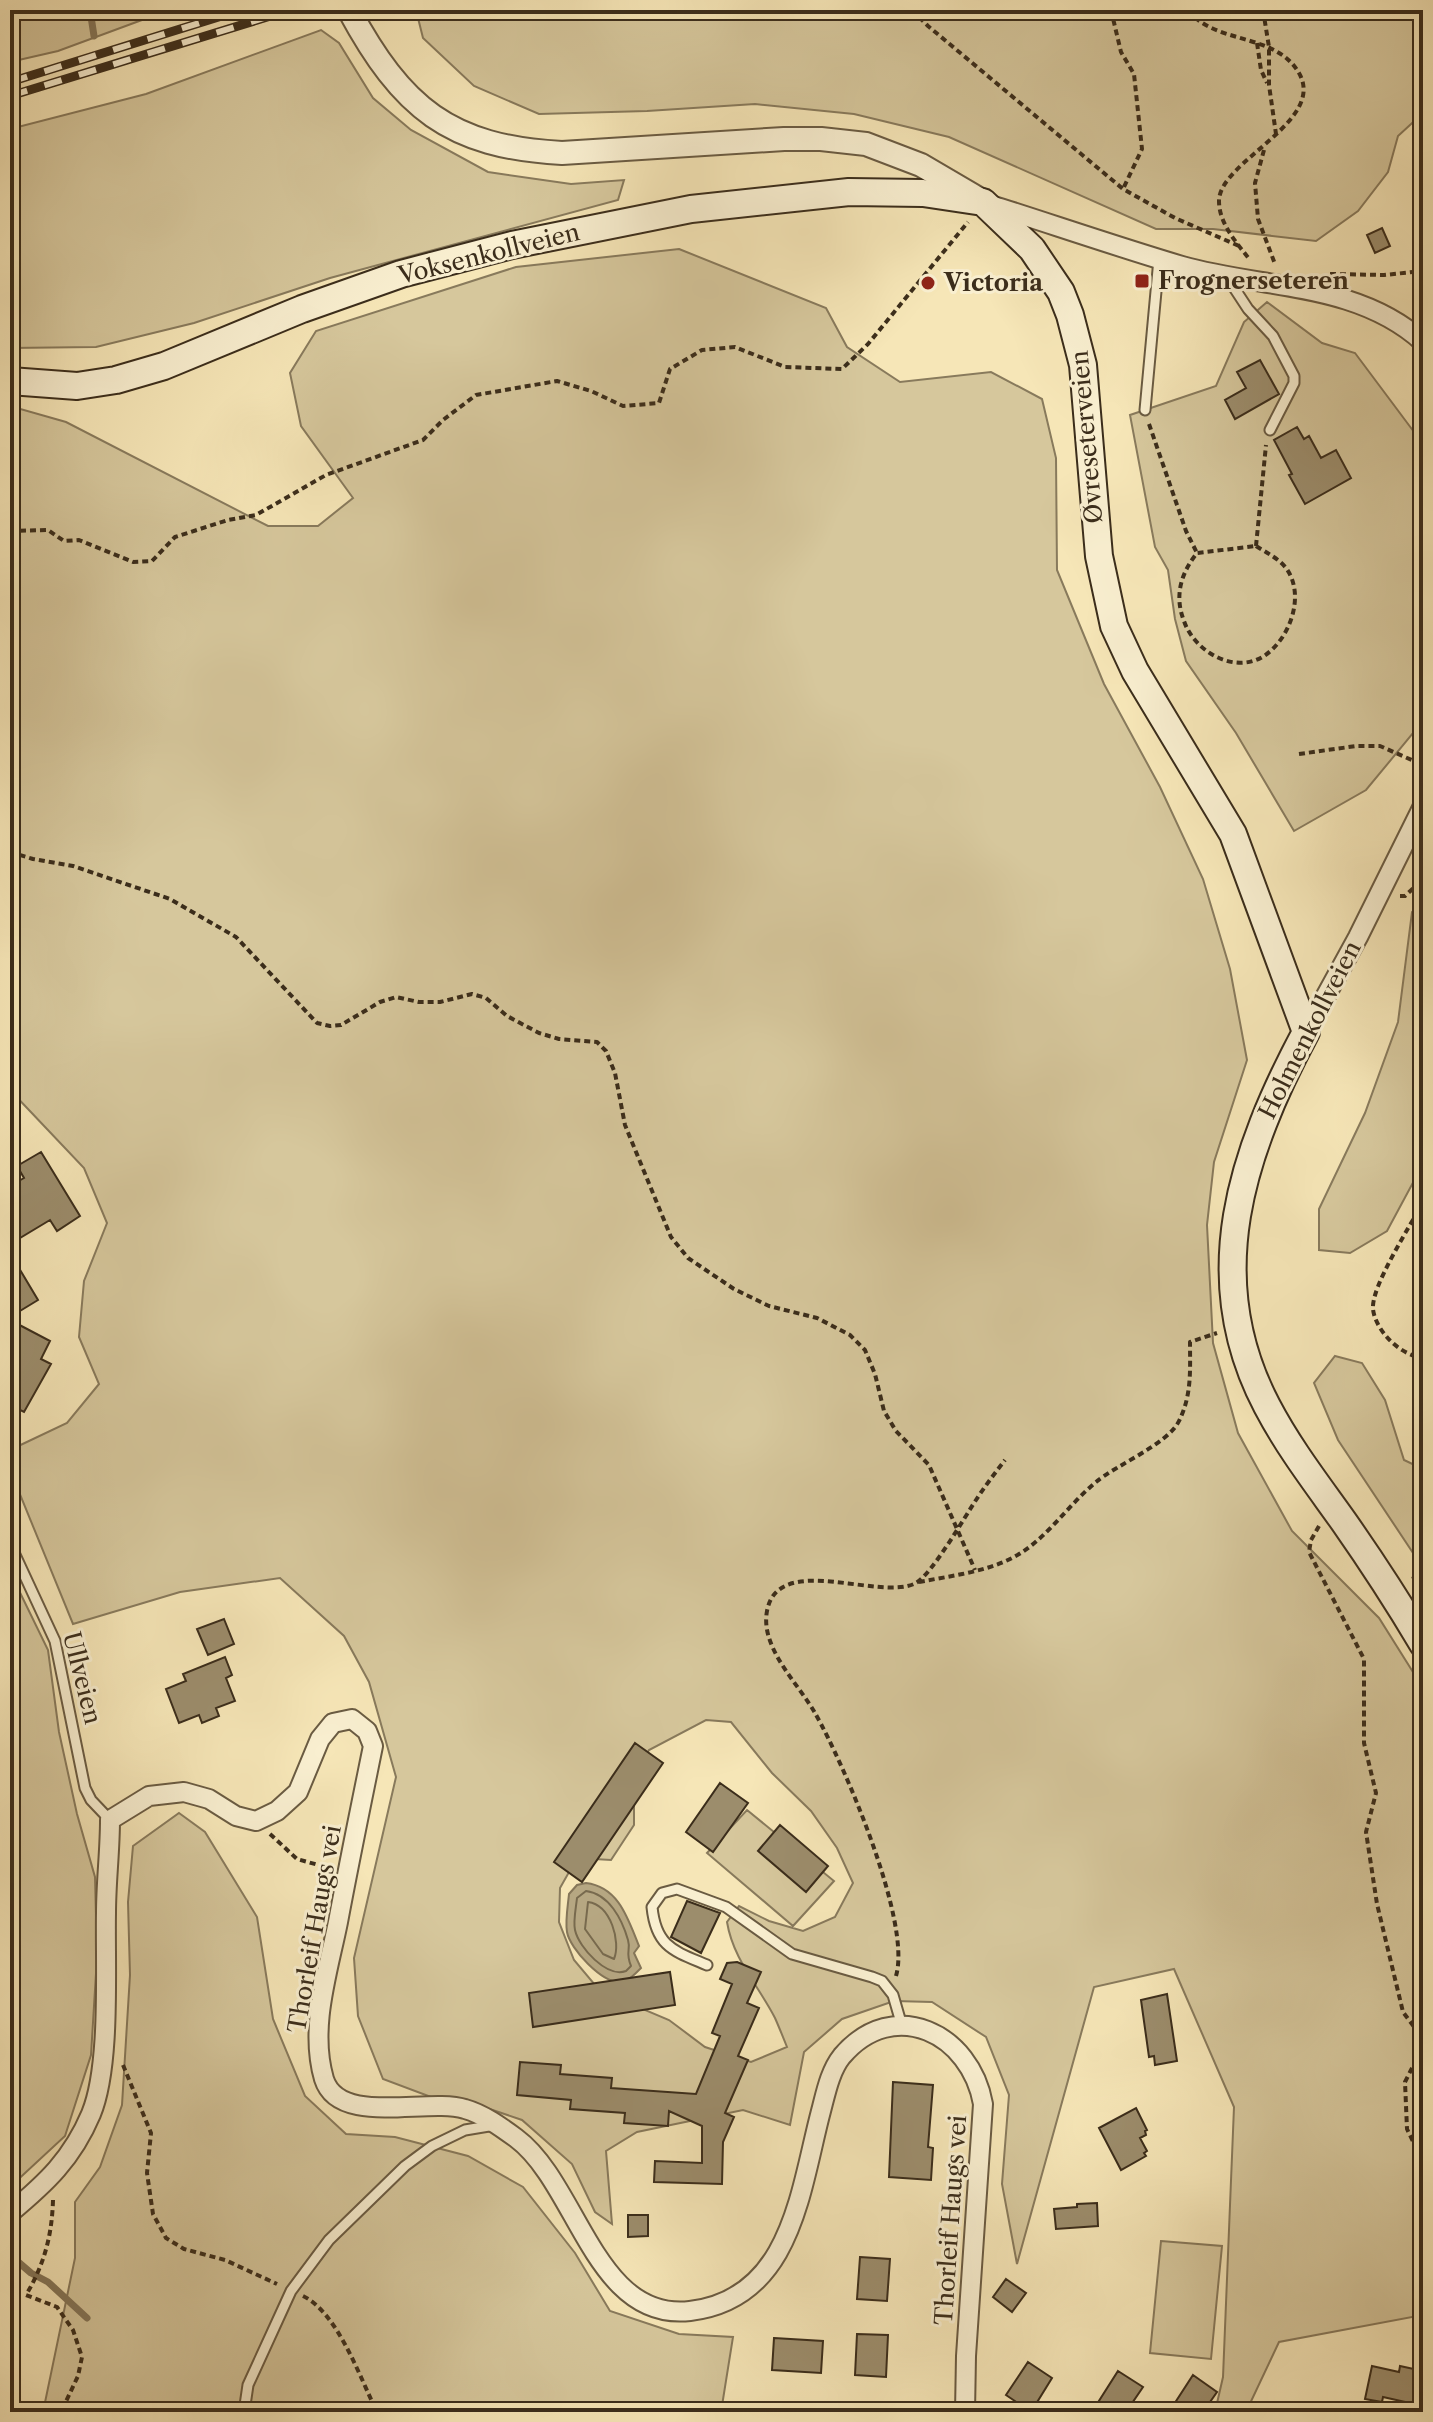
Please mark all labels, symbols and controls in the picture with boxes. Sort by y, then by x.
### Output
street label: Voksenkollveien [394,217,583,290]
place label: Frognerseteren [1158,266,1349,295]
place label: Victoria [943,268,1044,297]
marker: Frognerseteren [1133,272,1151,290]
marker: Victoria [919,274,937,292]
street label: Øvreseterveien [1064,349,1109,525]
street label: Holmenkollveien [1252,936,1367,1124]
street label: Ullveien [57,1629,108,1727]
street label: Thorleif Haugs vei [282,1823,347,2035]
street label: Thorleif Haugs vei [929,2114,972,2326]

